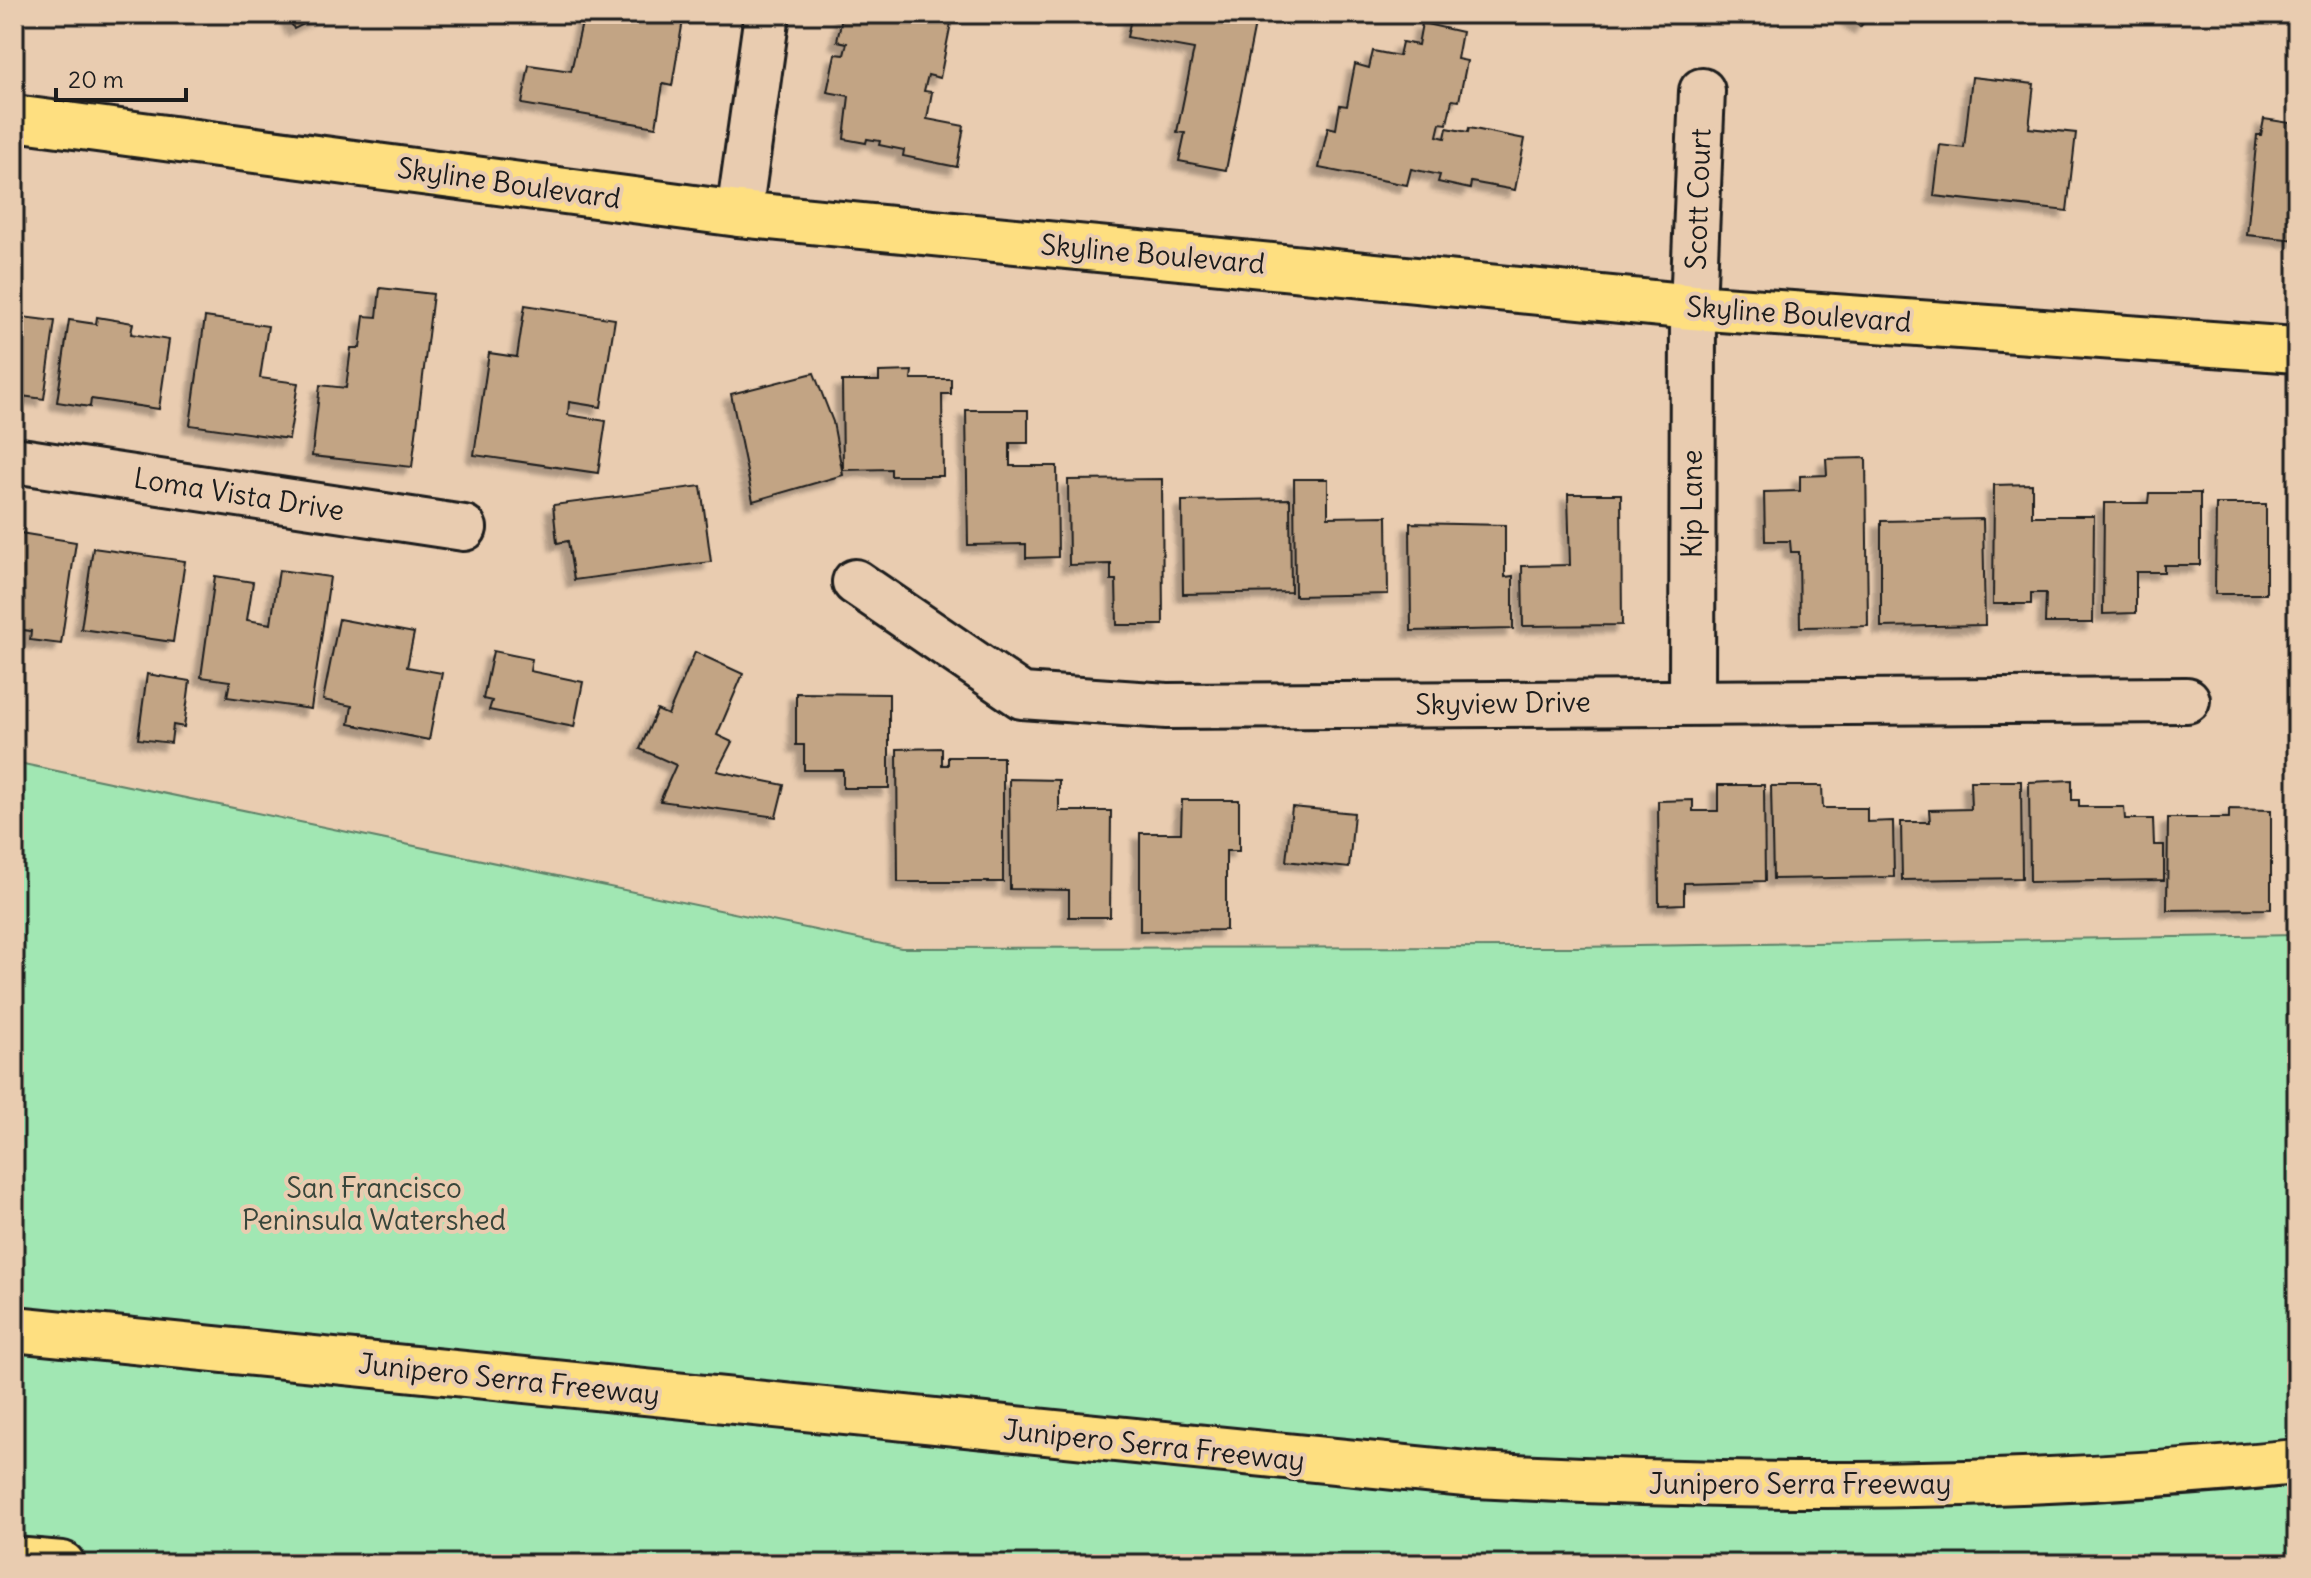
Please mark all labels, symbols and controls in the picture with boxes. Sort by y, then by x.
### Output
scale bar [56,52,186,102]
text: 20 m [68,64,124,94]
street label: Scott Court [1678,128,1718,270]
street label: Skyline Boulevard [395,150,623,216]
street label: Skyline Boulevard [1039,226,1267,282]
street label: Skyline Boulevard [1685,288,1913,340]
street label: Kip Lane [1674,450,1710,558]
street label: Loma Vista Drive [131,460,347,528]
street label: Skyview Drive [1415,683,1591,723]
park label: San Francisco Peninsula Watershed [242,1170,506,1238]
street label: Junipero Serra Freeway [357,1345,661,1413]
street label: Junipero Serra Freeway [1002,1411,1306,1479]
street label: Junipero Serra Freeway [1649,1466,1951,1502]

